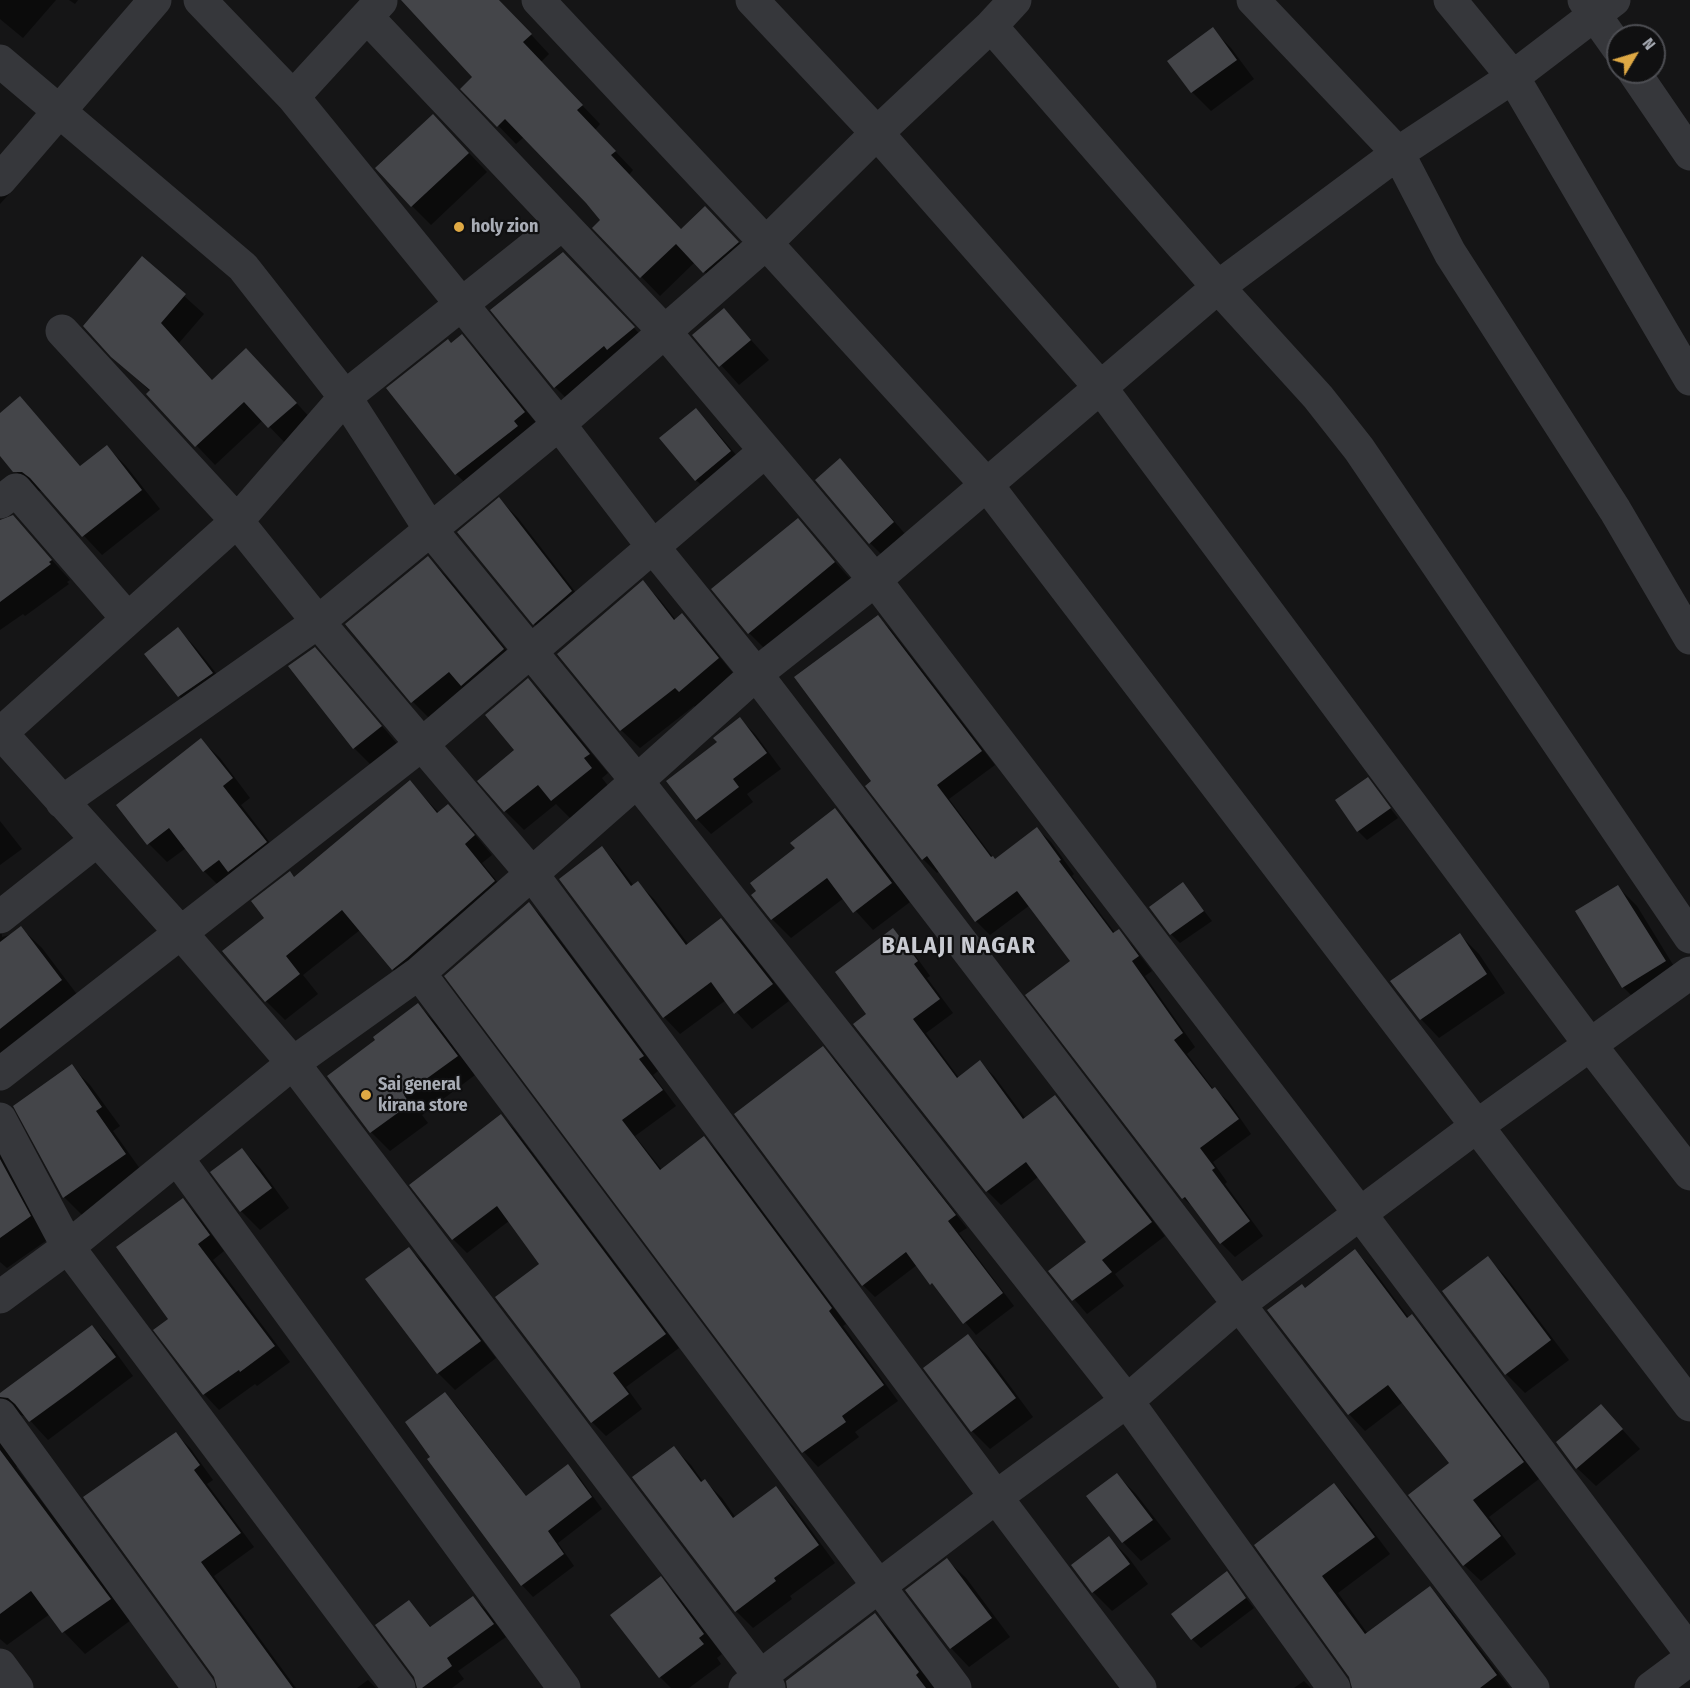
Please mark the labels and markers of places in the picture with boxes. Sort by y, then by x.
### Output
place label: holy zion [471,216,538,238]
marker: holy zion [452,220,466,234]
place label: Sai general kirana store [378,1074,468,1116]
marker: Sai general kirana store [359,1088,373,1102]

